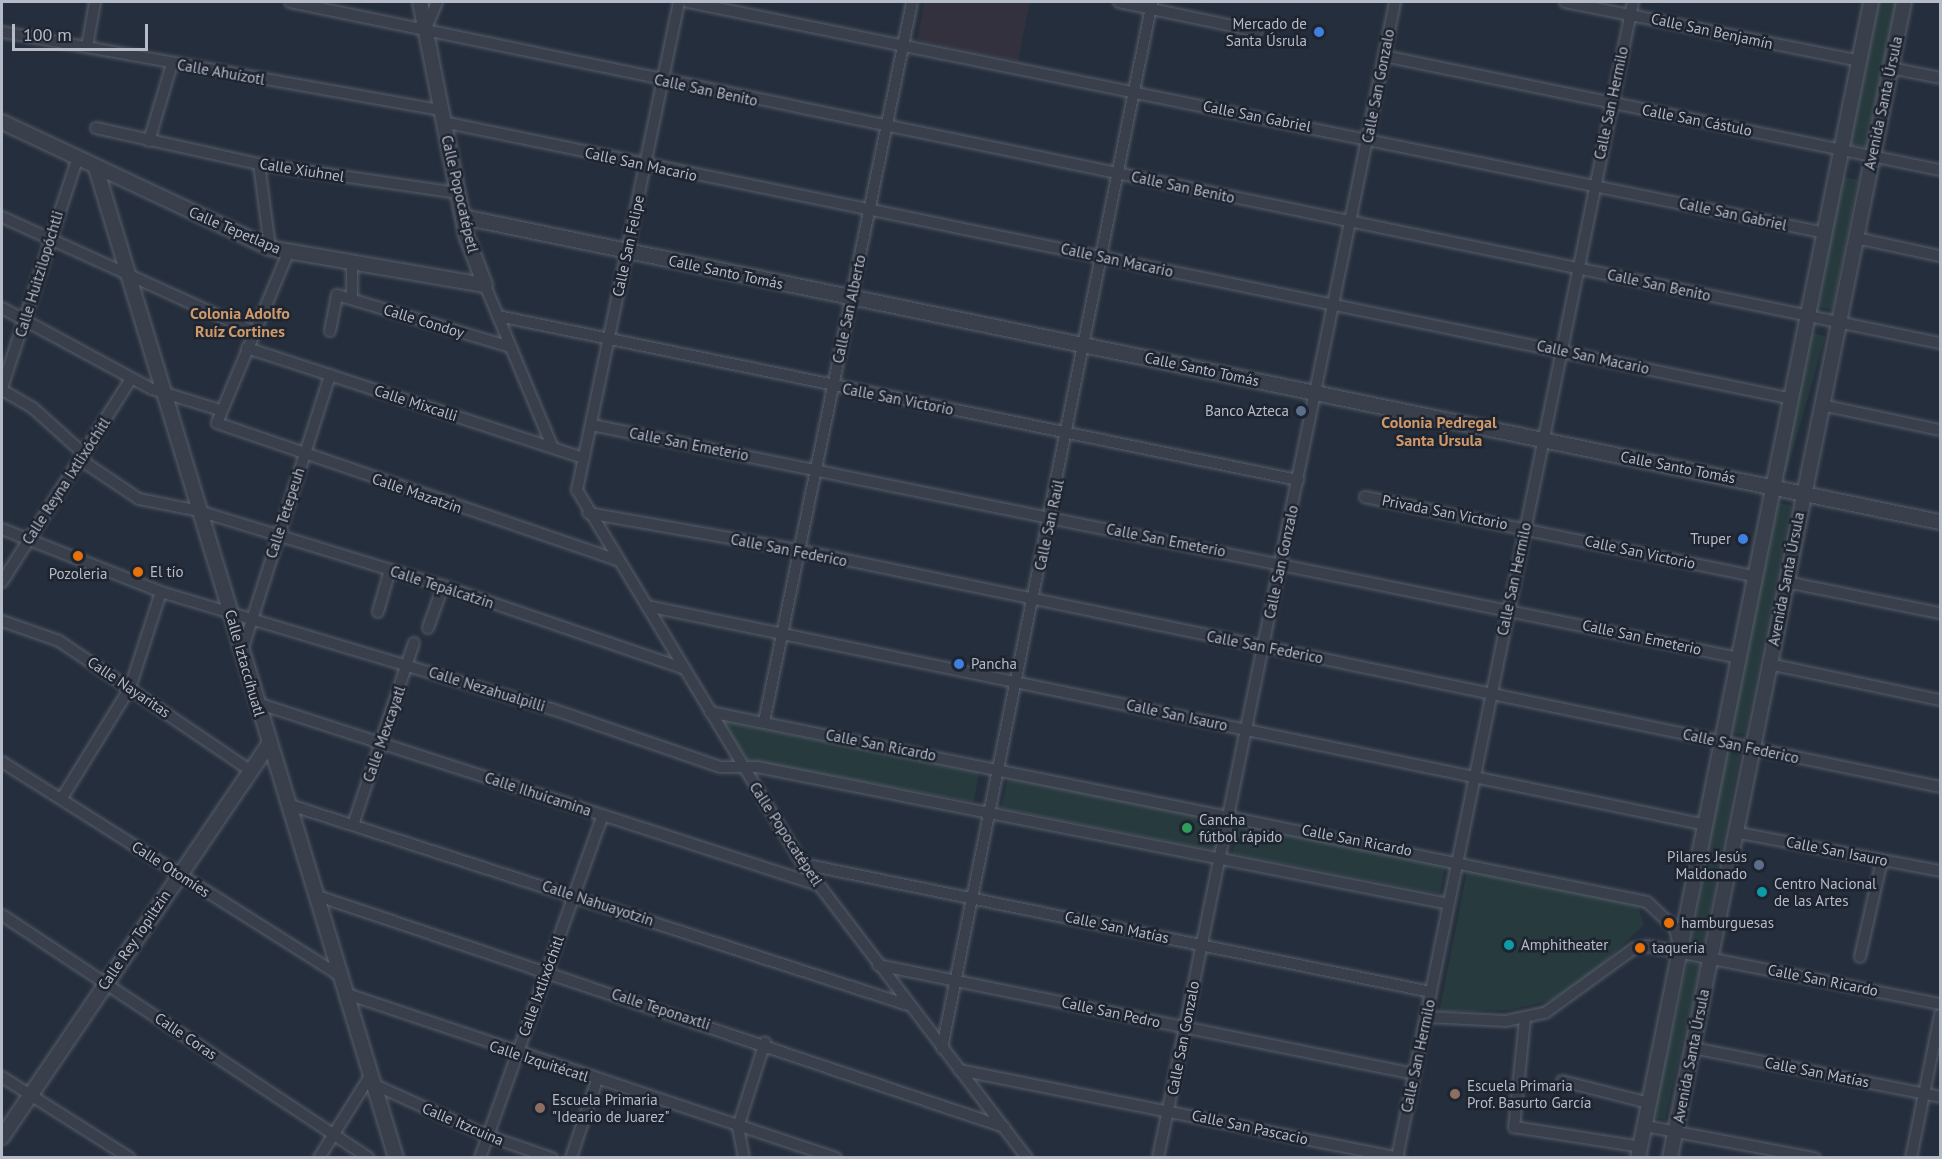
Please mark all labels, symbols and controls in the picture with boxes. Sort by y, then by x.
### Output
street label: Calle San Benjamín [1649,9,1775,53]
scale bar [15,12,152,50]
place label: Mercado de Santa Úsrula [1226,14,1307,49]
text: 100 m [23,23,72,46]
marker: Mercado de Santa Úsrula [1312,25,1326,39]
street label: Calle San Gonzalo [1358,27,1398,145]
street label: Avenida Santa Úrsula [1860,35,1906,171]
street label: Calle San Hermilo [1590,45,1632,161]
street label: Calle Ahuízotl [176,55,266,89]
street label: Calle San Benito [653,70,759,110]
street label: Calle San Gabriel [1201,97,1313,135]
street label: Calle San Cástulo [1640,101,1754,139]
street label: Calle Popocatépetl [438,133,482,255]
street label: Calle San Macario [583,143,699,185]
street label: Calle Xiuhnel [258,154,346,186]
street label: Calle San Benito [1130,167,1236,207]
street label: Calle San Felipe [608,194,648,298]
street label: Calle San Gabriel [1678,194,1788,234]
street label: Calle Tepetlapa [186,203,284,257]
street label: Calle Huitzilopóchtli [11,209,67,339]
street label: Calle San Macario [1059,239,1175,281]
street label: Calle Santo Tomás [667,251,785,293]
street label: Calle San Alberto [829,253,869,365]
street label: Calle San Benito [1606,265,1712,305]
street label: Calle Condoy [382,300,466,342]
district label: Colonia Adolfo Ruíz Cortines [190,303,290,341]
street label: Calle San Macario [1535,336,1651,378]
street label: Calle Santo Tomás [1143,348,1261,390]
street label: Calle San Victorio [841,379,955,419]
street label: Calle Mixcalli [372,381,460,425]
place label: Banco Azteca [1204,402,1289,420]
marker: Banco Azteca [1294,404,1308,418]
district label: Colonia Pedregal Santa Úrsula [1381,412,1497,450]
street label: Calle Reyna Ixtlixóchitl [18,414,114,548]
street label: Calle San Emeterio [628,424,750,464]
street label: Calle Santo Tomás [1619,447,1737,487]
street label: Calle Tetepeuh [262,465,308,561]
street label: Calle Mazatzin [370,469,464,517]
street label: Calle San Raúl [1031,478,1067,572]
street label: Privada San Victorio [1380,491,1510,533]
street label: Calle San Gonzalo [1260,504,1302,620]
street label: Avenida Santa Úrsula [1764,511,1808,647]
street label: Calle San Emeterio [1105,520,1227,560]
street label: Calle San Hermilo [1493,521,1535,637]
street label: Calle San Federico [729,530,849,570]
place label: Truper [1690,530,1731,548]
street label: Calle San Victorio [1583,531,1697,573]
marker: Truper [1736,532,1750,546]
marker: Pozoleria [71,549,85,563]
street label: Calle Tepálcatzin [388,562,496,612]
place label: El tío [150,563,184,581]
place label: Pozoleria [49,565,107,583]
marker: El tío [131,565,145,579]
street label: Calle Iztaccíhuatl [221,608,269,718]
street label: Calle San Emeterio [1581,616,1703,658]
street label: Calle San Federico [1205,627,1325,667]
street label: Calle Nayaritas [84,653,174,721]
place label: Pancha [971,655,1017,673]
marker: Pancha [952,657,966,671]
street label: Calle Nezahualpilli [427,663,547,715]
street label: Calle Mexcayatl [359,683,409,785]
street label: Calle San Isauro [1125,695,1229,735]
street label: Calle San Ricardo [824,725,938,765]
street label: Calle San Federico [1681,725,1801,767]
street label: Calle Ilhuicamina [482,768,594,820]
street label: Calle Popocatépetl [746,779,826,889]
place label: Cancha fútbol rápido [1199,810,1282,845]
street label: Calle San Ricardo [1300,820,1414,860]
marker: Cancha fútbol rápido [1180,821,1194,835]
street label: Calle San Isauro [1785,832,1889,870]
street label: Calle Otomíes [129,837,213,901]
place label: Pilares Jesús Maldonado [1667,847,1747,882]
marker: Pilares Jesús Maldonado [1752,858,1766,872]
place label: Centro Nacional de las Artes [1774,874,1876,909]
street label: Calle Nahuayotzin [540,876,656,930]
marker: Centro Nacional de las Artes [1755,885,1769,899]
street label: Calle Rey Topiltzin [94,886,174,994]
street label: Calle San Matías [1063,907,1171,947]
place label: hamburguesas [1681,914,1774,932]
marker: hamburguesas [1662,916,1676,930]
street label: Calle Ixtlixóchitl [514,933,568,1039]
place label: Amphitheater [1521,936,1608,954]
marker: Amphitheater [1502,938,1516,952]
place label: taqueria [1652,939,1705,957]
marker: taqueria [1633,941,1647,955]
street label: Calle San Ricardo [1766,960,1880,1000]
street label: Calle San Gonzalo [1163,979,1203,1097]
street label: Calle Teponaxtli [609,984,713,1034]
street label: Avenida Santa Úrsula [1669,988,1713,1124]
street label: Calle San Pedro [1060,993,1162,1031]
street label: Calle San Hermilo [1397,998,1439,1114]
street label: Calle Coras [152,1009,220,1063]
street label: Calle Izquitécatl [487,1036,591,1086]
street label: Calle San Matías [1763,1053,1871,1091]
place label: Escuela Primaria Prof. Basurto García [1467,1076,1593,1111]
marker: Escuela Primaria Prof. Basurto García [1448,1087,1462,1101]
place label: Escuela Primaria "Ideario de Juarez" [552,1090,670,1125]
street label: Calle Itzcuina [420,1099,506,1149]
marker: Escuela Primaria "Ideario de Juarez" [533,1101,547,1115]
street label: Calle San Pascacio [1190,1106,1310,1148]

